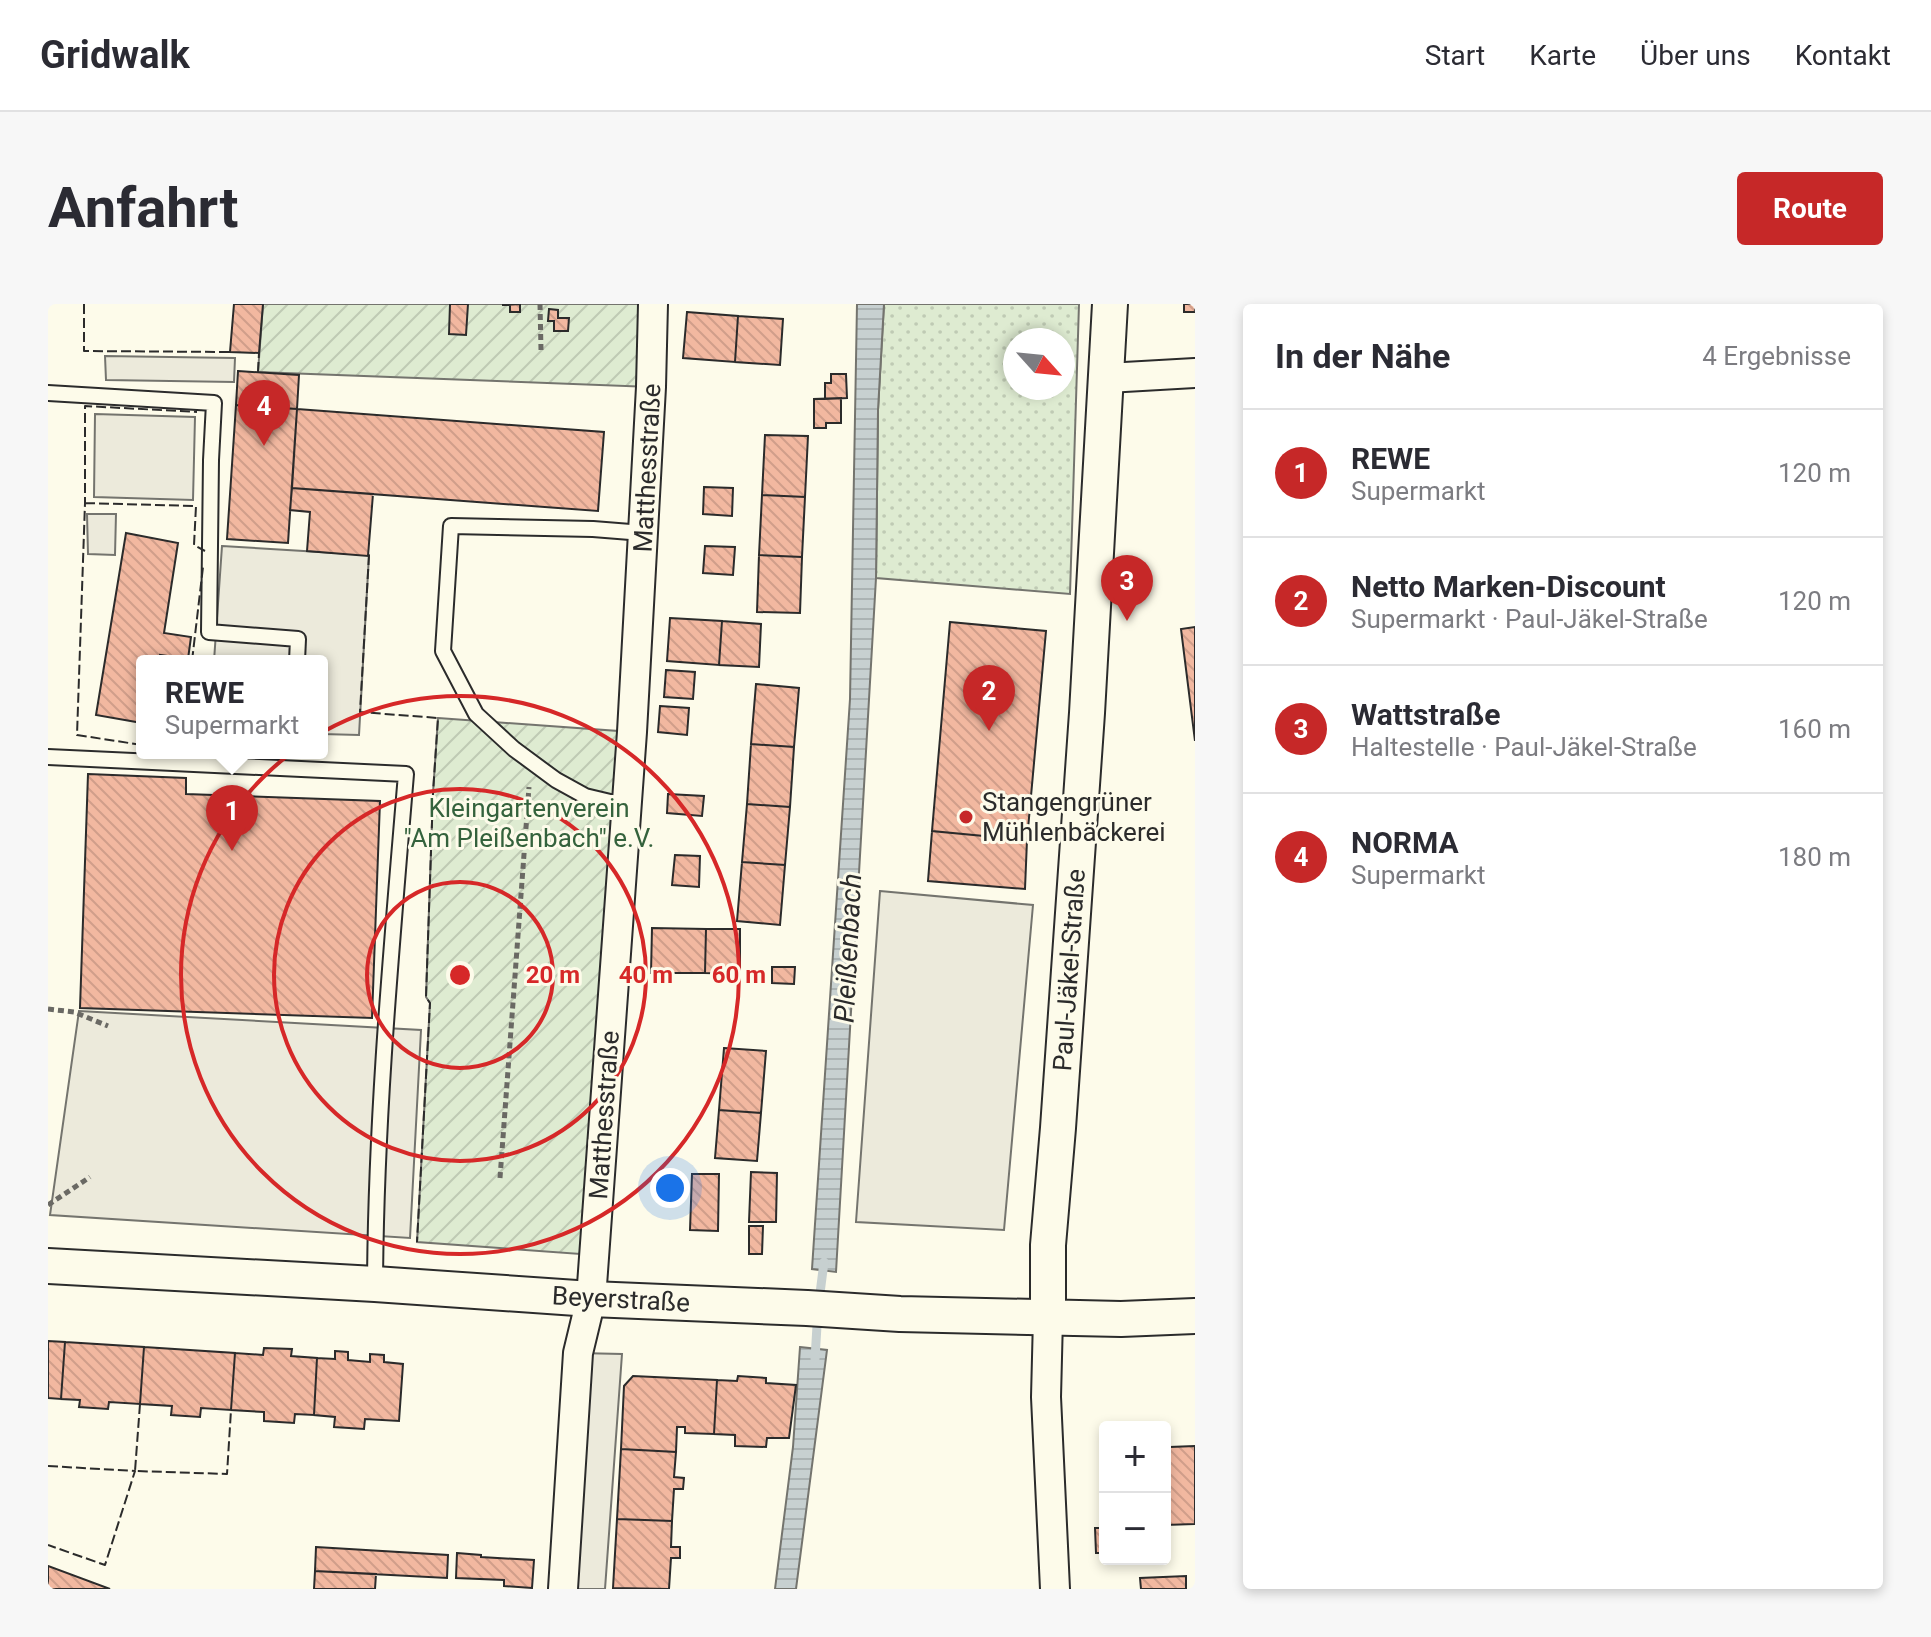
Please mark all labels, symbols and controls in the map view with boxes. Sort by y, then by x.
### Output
text: Gridwalk [40,33,190,77]
text: Start [1425,39,1485,72]
text: Karte [1529,39,1596,72]
text: Über uns [1640,39,1751,72]
text: Kontakt [1795,39,1891,72]
button: Route [1737,172,1883,245]
text: Anfahrt [48,175,238,241]
north arrow [1003,328,1075,400]
text: In der Nähe [1275,336,1450,376]
text: 4 Ergebnisse [1702,341,1851,371]
pin: 4 [238,380,290,446]
street label: Matthesstraße [628,383,666,553]
text: REWE [1351,441,1430,476]
text: 1 [1294,458,1308,488]
text: 120 m [1778,458,1851,488]
text: Supermarkt [1351,476,1485,506]
pin: 3 [1101,555,1153,621]
text: Netto Marken-Discount [1351,569,1666,604]
text: 2 [1294,586,1308,616]
text: 120 m [1778,586,1851,616]
text: Supermarkt · Paul-Jäkel-Straße [1351,604,1708,634]
popup [136,655,328,759]
pin: 2 [963,665,1015,731]
text: REWE [165,675,244,710]
text: Wattstraße [1351,697,1500,732]
text: Supermarkt [165,710,299,740]
text: 3 [1294,714,1308,744]
text: 160 m [1778,714,1851,744]
text: Haltestelle · Paul-Jäkel-Straße [1351,732,1697,762]
pin: 1 [206,785,258,851]
place label: Stangengrüner Mühlenbäckerei [982,787,1166,847]
park label: Kleingartenverein "Am Pleißenbach" e.V. [404,793,654,853]
marker: Stangengrüner Mühlenbäckerei [957,808,975,826]
text: NORMA [1351,825,1459,860]
text: 4 [1294,842,1308,872]
text: 180 m [1778,842,1851,872]
text: Supermarkt [1351,860,1485,890]
street label: Paul-Jäkel-Straße [1047,868,1091,1072]
water label: Pleißenbach [828,872,868,1024]
centre of rings [446,961,474,989]
text: 20 m [526,961,580,989]
text: 40 m [619,961,673,989]
text: 60 m [712,961,766,989]
street label: Matthesstraße [583,1030,625,1200]
your location [650,1168,690,1208]
street label: Beyerstraße [551,1280,691,1318]
map controls [1099,1421,1171,1565]
button: + [1099,1421,1171,1493]
button: − [1099,1493,1171,1565]

